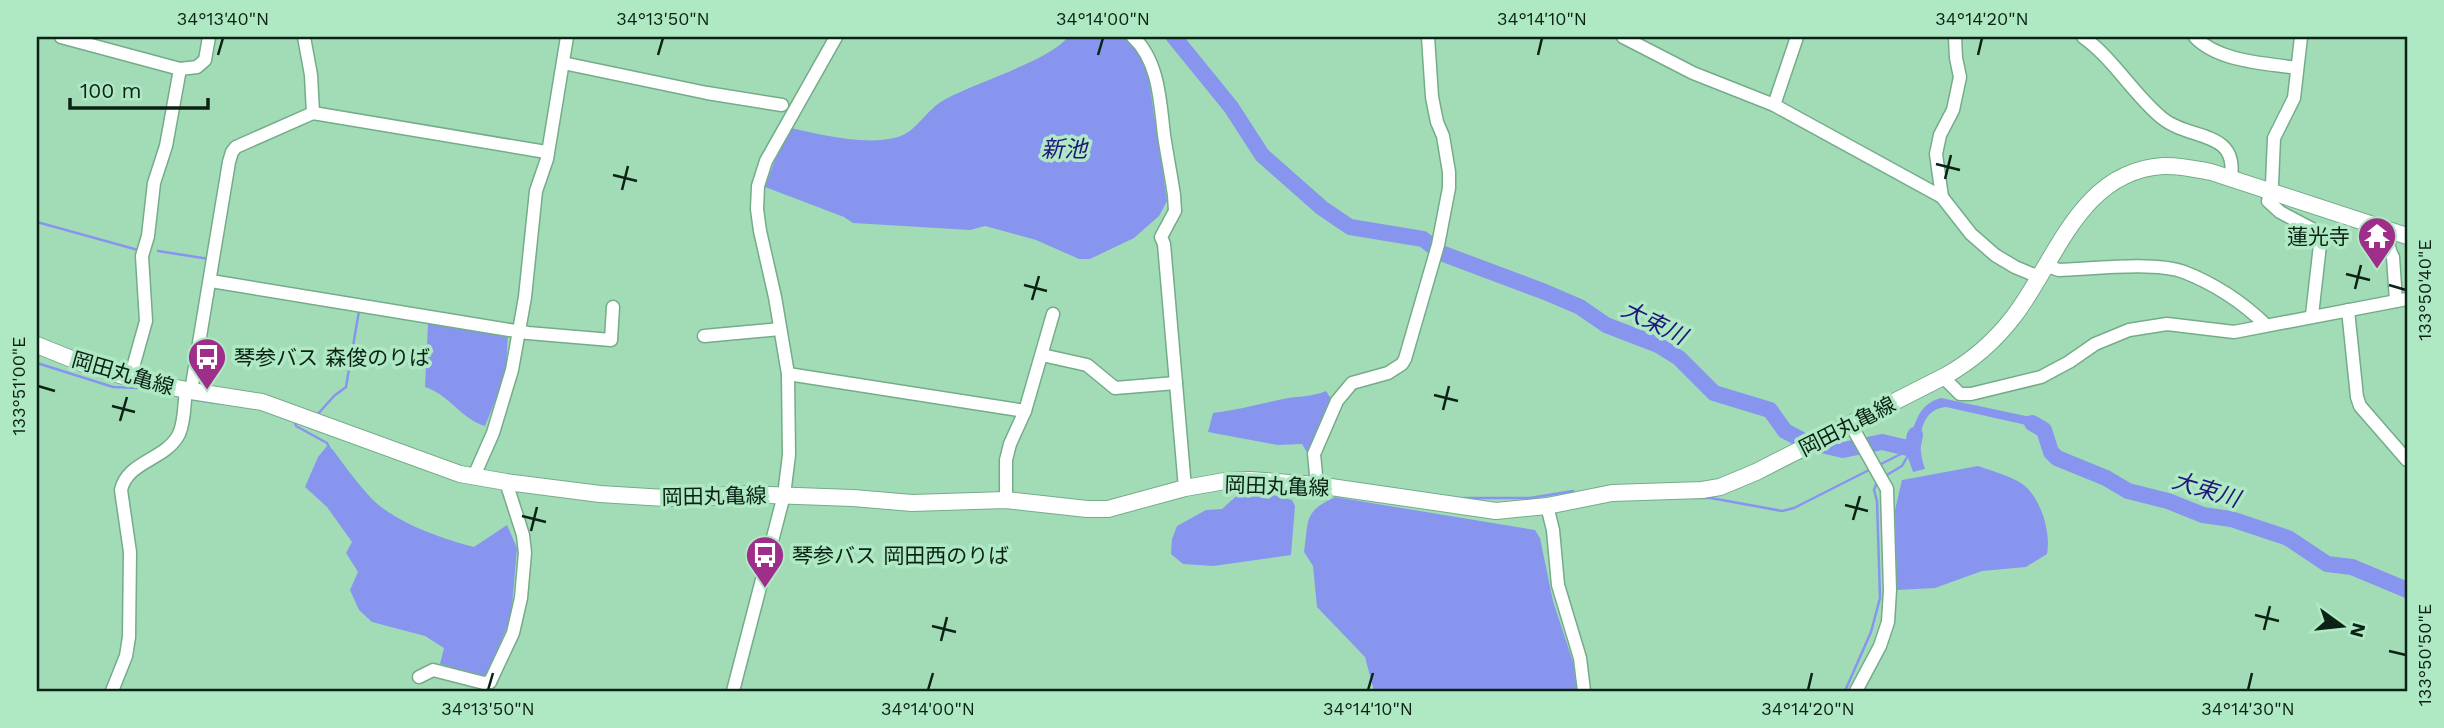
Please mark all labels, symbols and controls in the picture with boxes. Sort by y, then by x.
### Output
text: 34°13'40"N [177,8,269,29]
text: 34°13'50"N [616,8,710,29]
text: 34°14'00"N [1056,8,1150,29]
text: 34°14'10"N [1497,8,1587,29]
text: 34°14'20"N [1935,8,2029,29]
scale bar [70,66,208,110]
text: 100 m [80,78,142,103]
water label: 新池 [1041,136,1089,163]
temple icon: 蓮光寺 [2356,215,2398,270]
place label: 蓮光寺 [2287,224,2350,249]
text: 133°50'40"E [2414,239,2435,341]
water label: 大束川 [1617,296,1694,352]
text: 133°51'00"E [8,336,29,436]
bus stop icon: 琴参バス 森俊のりば [186,336,228,391]
place label: 琴参バス 森俊のりば [234,345,430,370]
street label: 岡田丸亀線 [69,347,177,399]
street label: 岡田丸亀線 [1795,391,1899,461]
water label: 大束川 [2169,467,2246,514]
street label: 岡田丸亀線 [1224,472,1330,500]
street label: 岡田丸亀線 [661,483,767,509]
bus stop icon: 琴参バス 岡田西のりば [744,534,786,589]
place label: 琴参バス 岡田西のりば [792,543,1009,568]
north arrow [2308,592,2378,662]
text: 133°50'50"E [2414,604,2435,706]
text: N [2345,620,2371,640]
text: 34°13'50"N [441,698,535,719]
text: 34°14'00"N [881,698,975,719]
text: 34°14'10"N [1323,698,1413,719]
text: 34°14'20"N [1761,698,1855,719]
text: 34°14'30"N [2201,698,2295,719]

